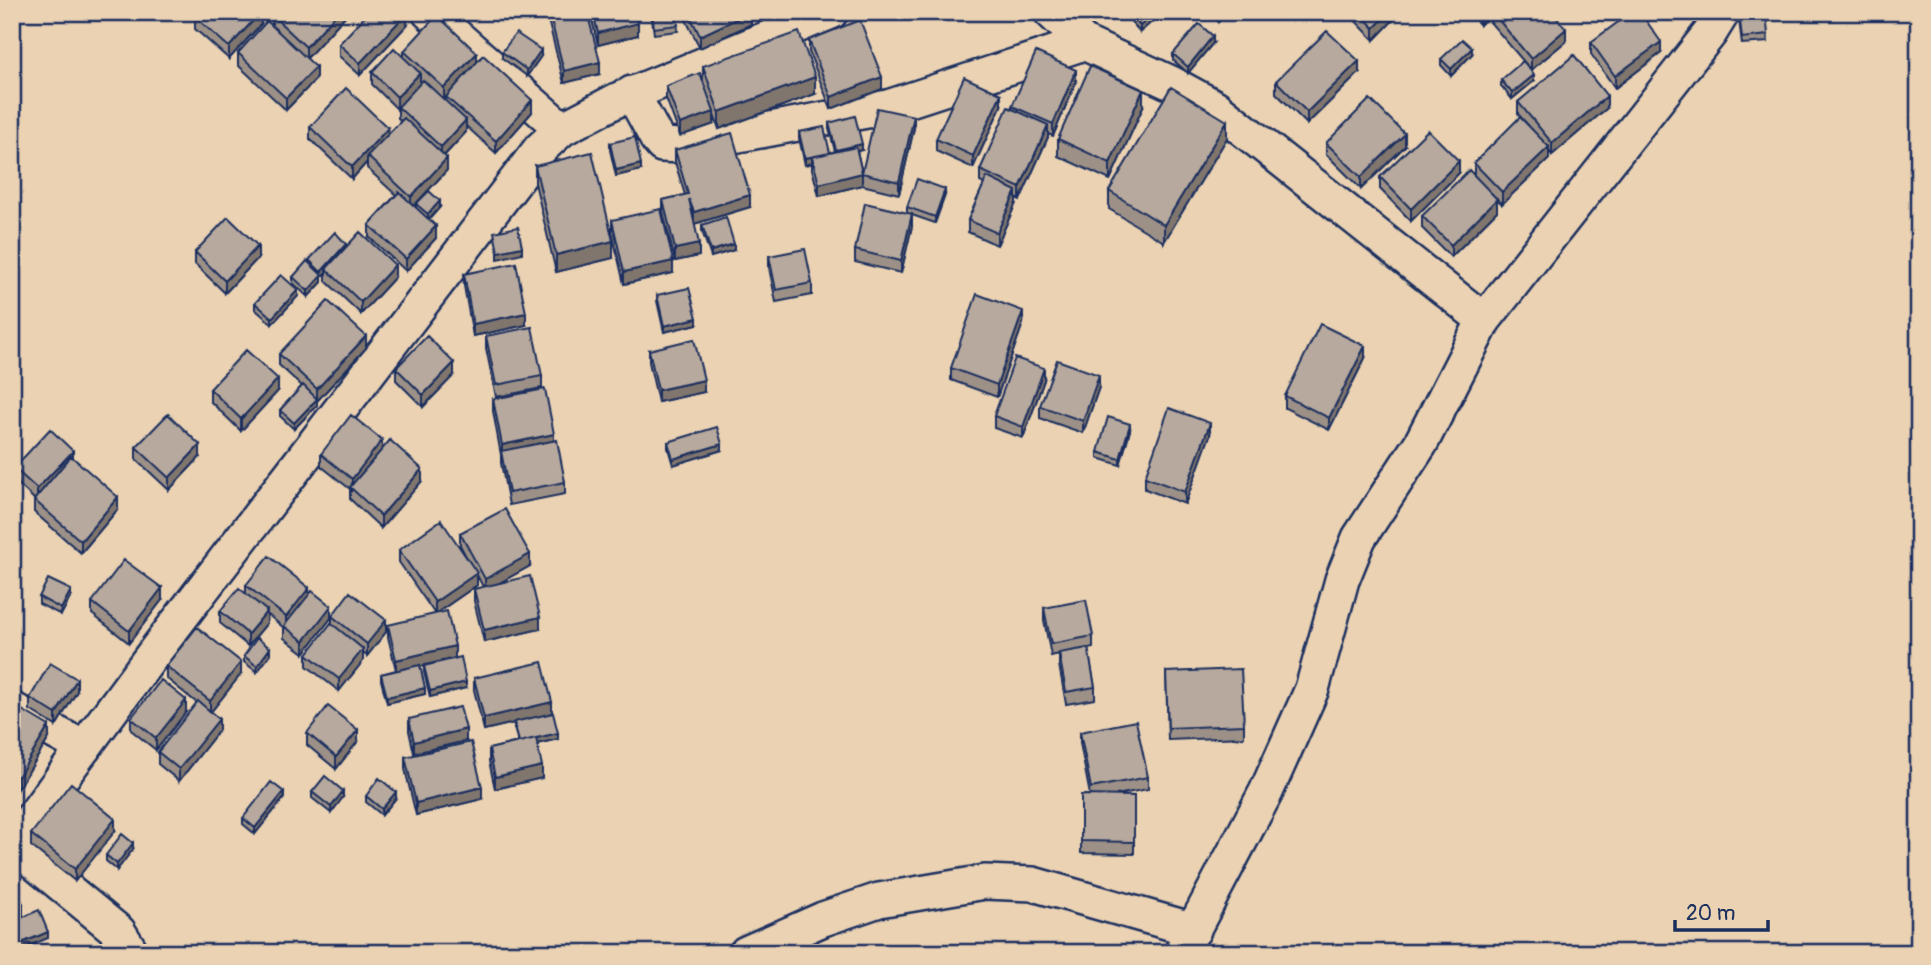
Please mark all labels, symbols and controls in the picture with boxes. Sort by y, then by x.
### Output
scale bar [1675,888,1768,932]
text: 20 m [1686,900,1735,927]

